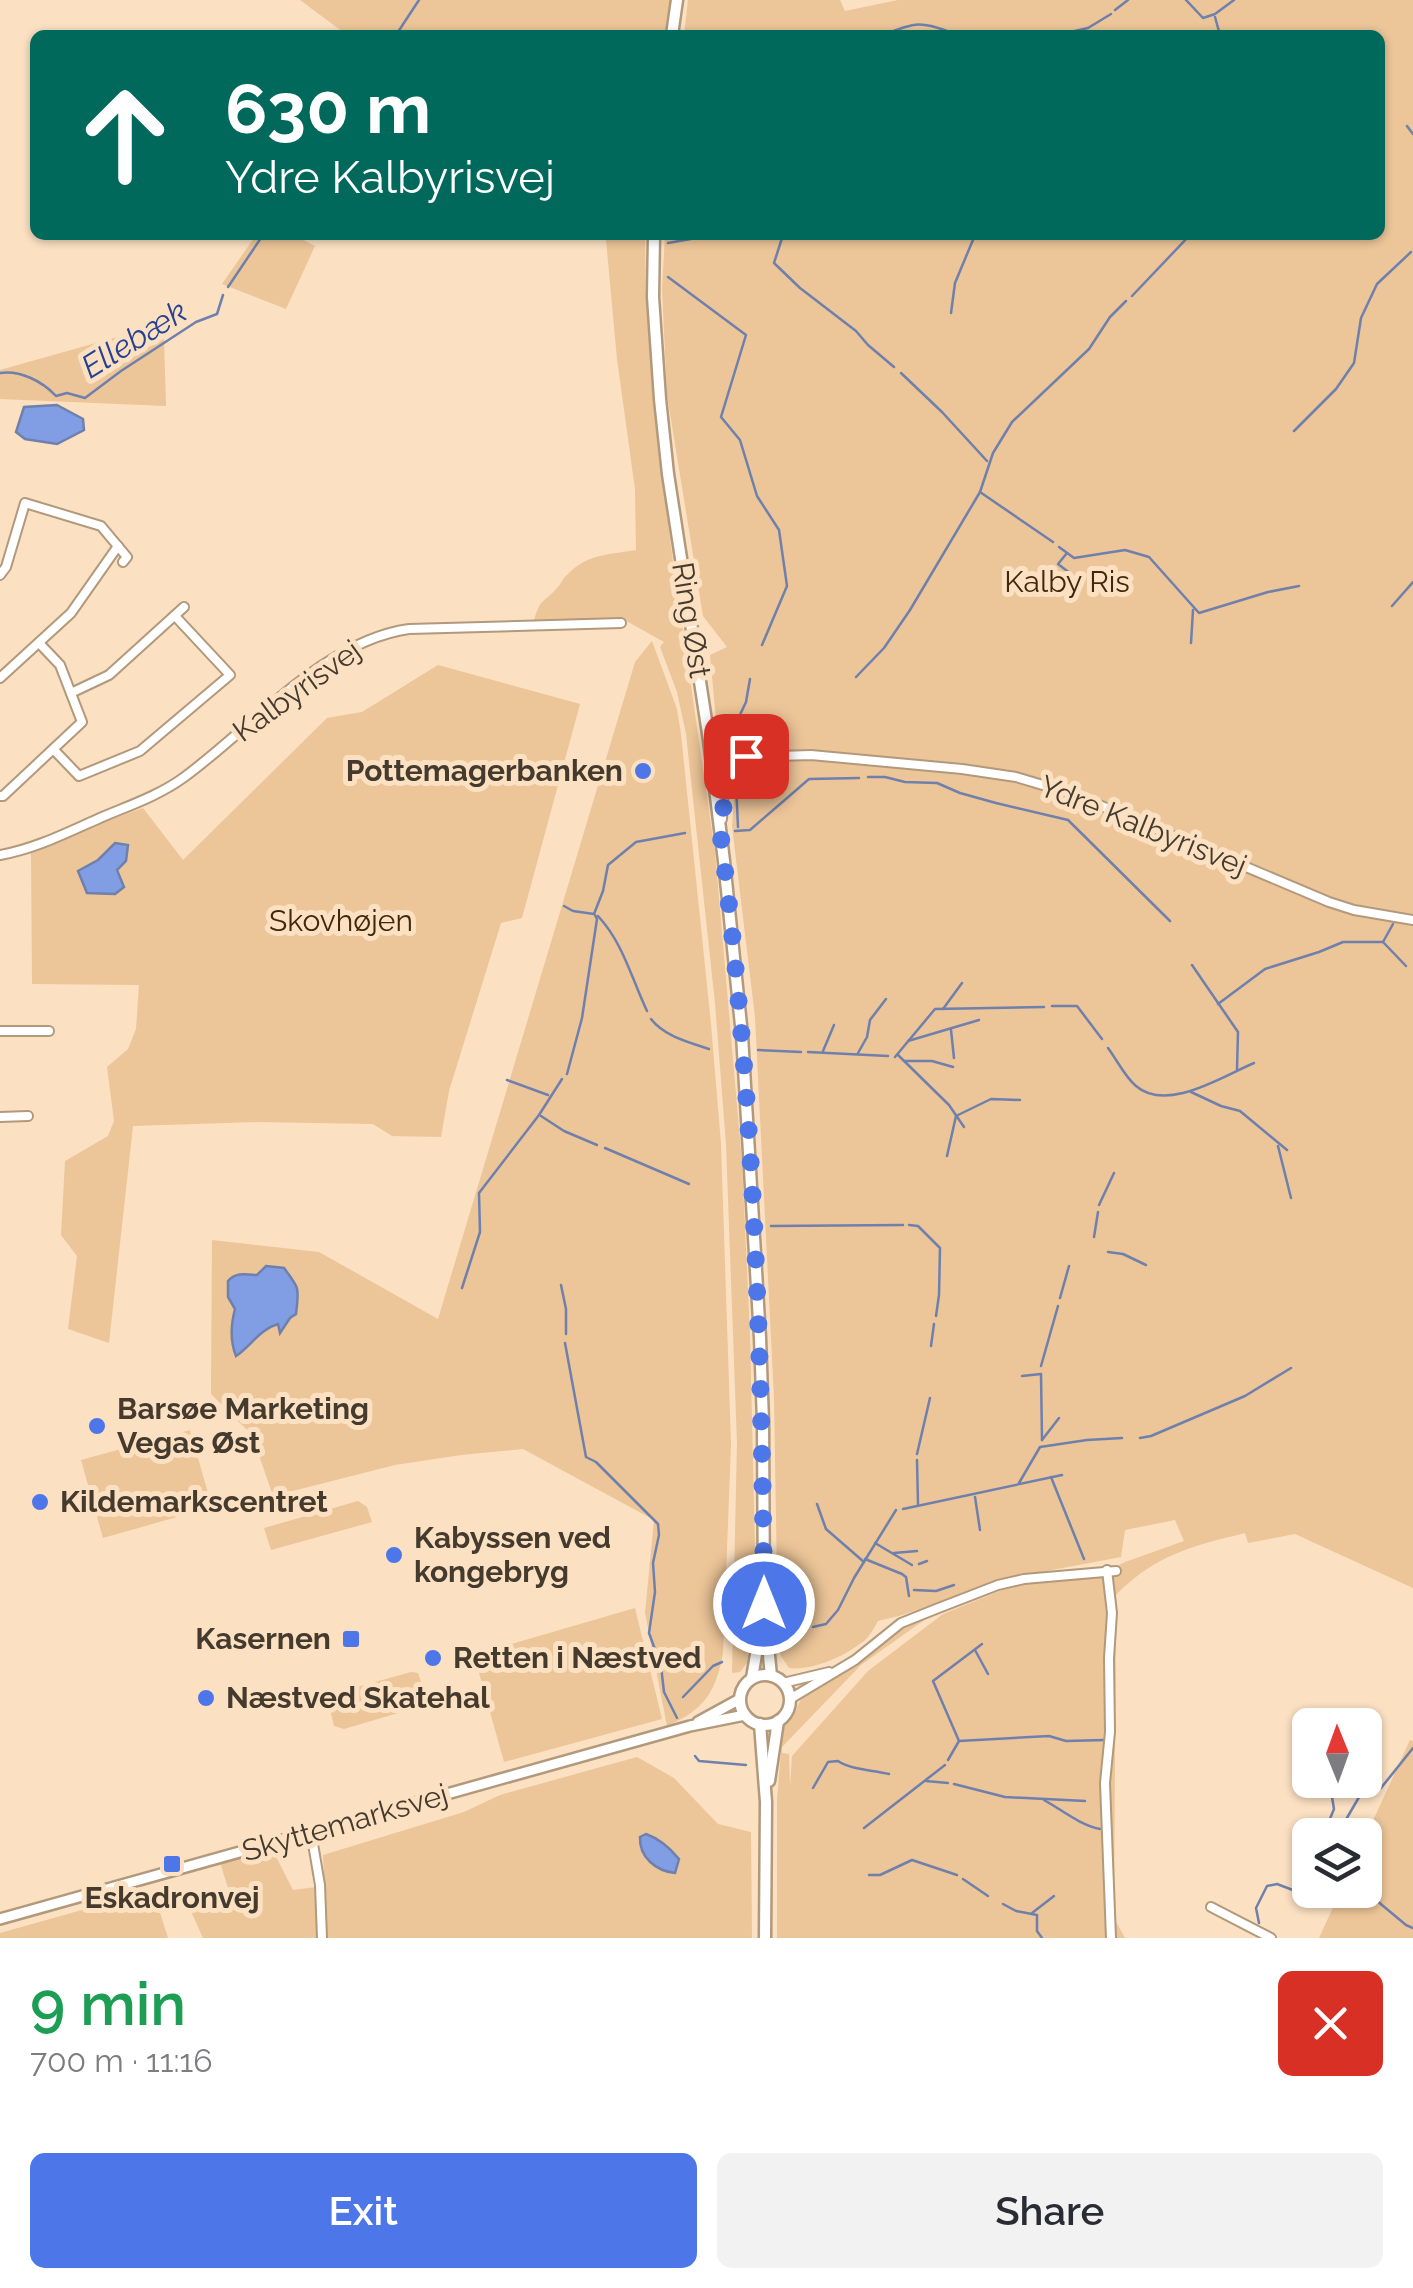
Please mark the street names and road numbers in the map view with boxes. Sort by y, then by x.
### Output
street label: Ring Øst [665,560,718,680]
street label: Kalbyrisvej [226,633,367,749]
street label: Ydre Kalbyrisvej [1035,768,1252,883]
street label: Skyttemarksvej [238,1776,452,1869]

